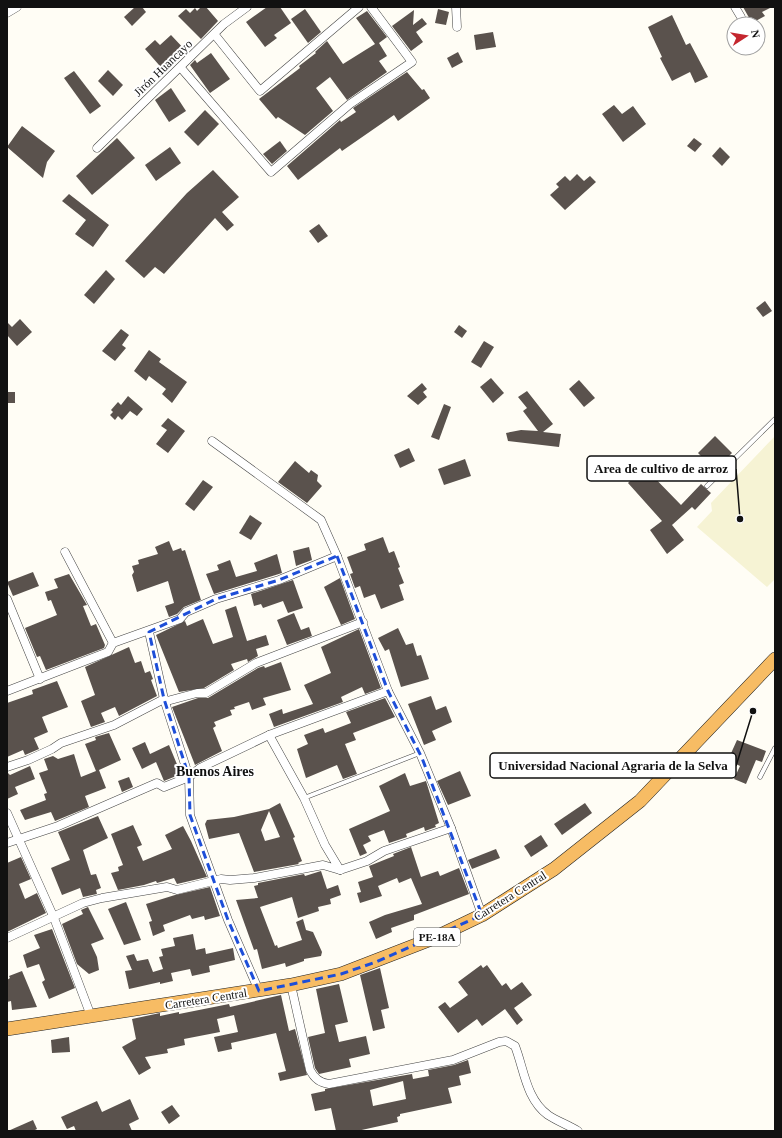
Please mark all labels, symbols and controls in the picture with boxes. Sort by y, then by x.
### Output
north arrow [726,16,766,56]
text: N [749,29,762,39]
street label: Jirón Huancayo [131,37,195,99]
callout: Area de cultivo de arroz [587,456,736,481]
text: Area de cultivo de arroz [594,461,728,476]
callout: Universidad Nacional Agraria de la Selva [490,753,736,778]
text: Universidad Nacional Agraria de la Selva [498,758,728,773]
district label: Buenos Aires [176,764,255,779]
street label: Carretera Central [471,868,549,924]
road number: PE-18A [414,928,460,946]
street label: Carretera Central [164,985,249,1012]

